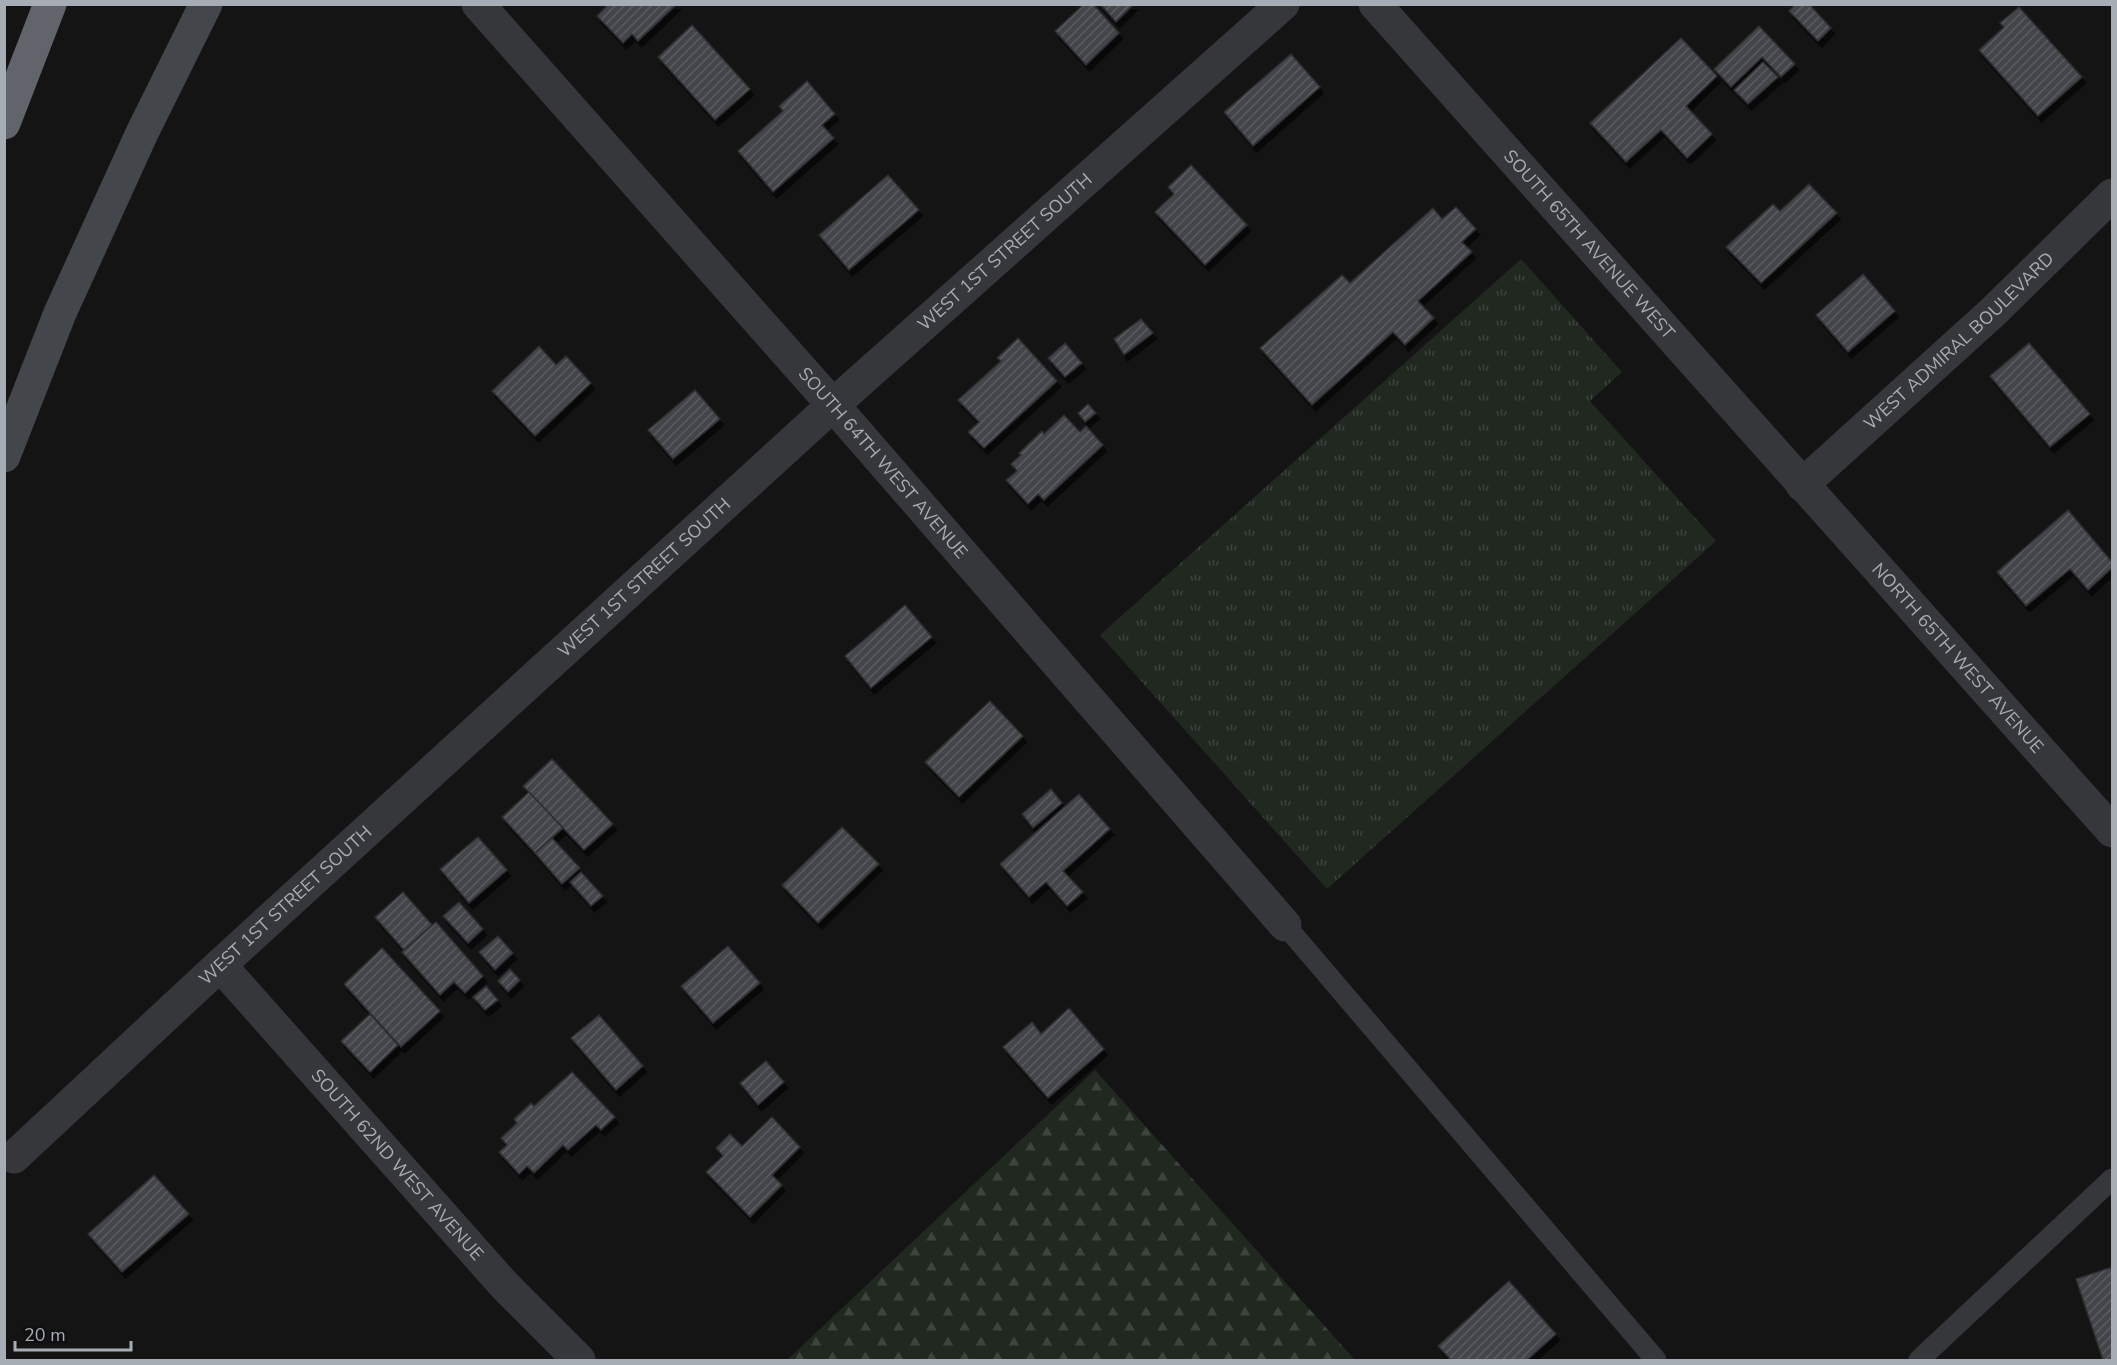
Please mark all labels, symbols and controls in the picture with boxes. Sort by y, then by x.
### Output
street label: SOUTH 65TH AVENUE WEST [1498,144,1680,344]
street label: WEST 1ST STREET SOUTH [912,168,1097,336]
street label: WEST ADMIRAL BOULEVARD [1859,247,2059,435]
street label: SOUTH 64TH WEST AVENUE [793,362,973,564]
street label: WEST 1ST STREET SOUTH [553,492,736,663]
street label: NORTH 65TH WEST AVENUE [1867,558,2049,758]
street label: WEST 1ST STREET SOUTH [194,820,377,991]
street label: SOUTH 62ND WEST AVENUE [306,1064,489,1266]
scale bar [15,1314,130,1352]
text: 20 m [24,1323,66,1347]

